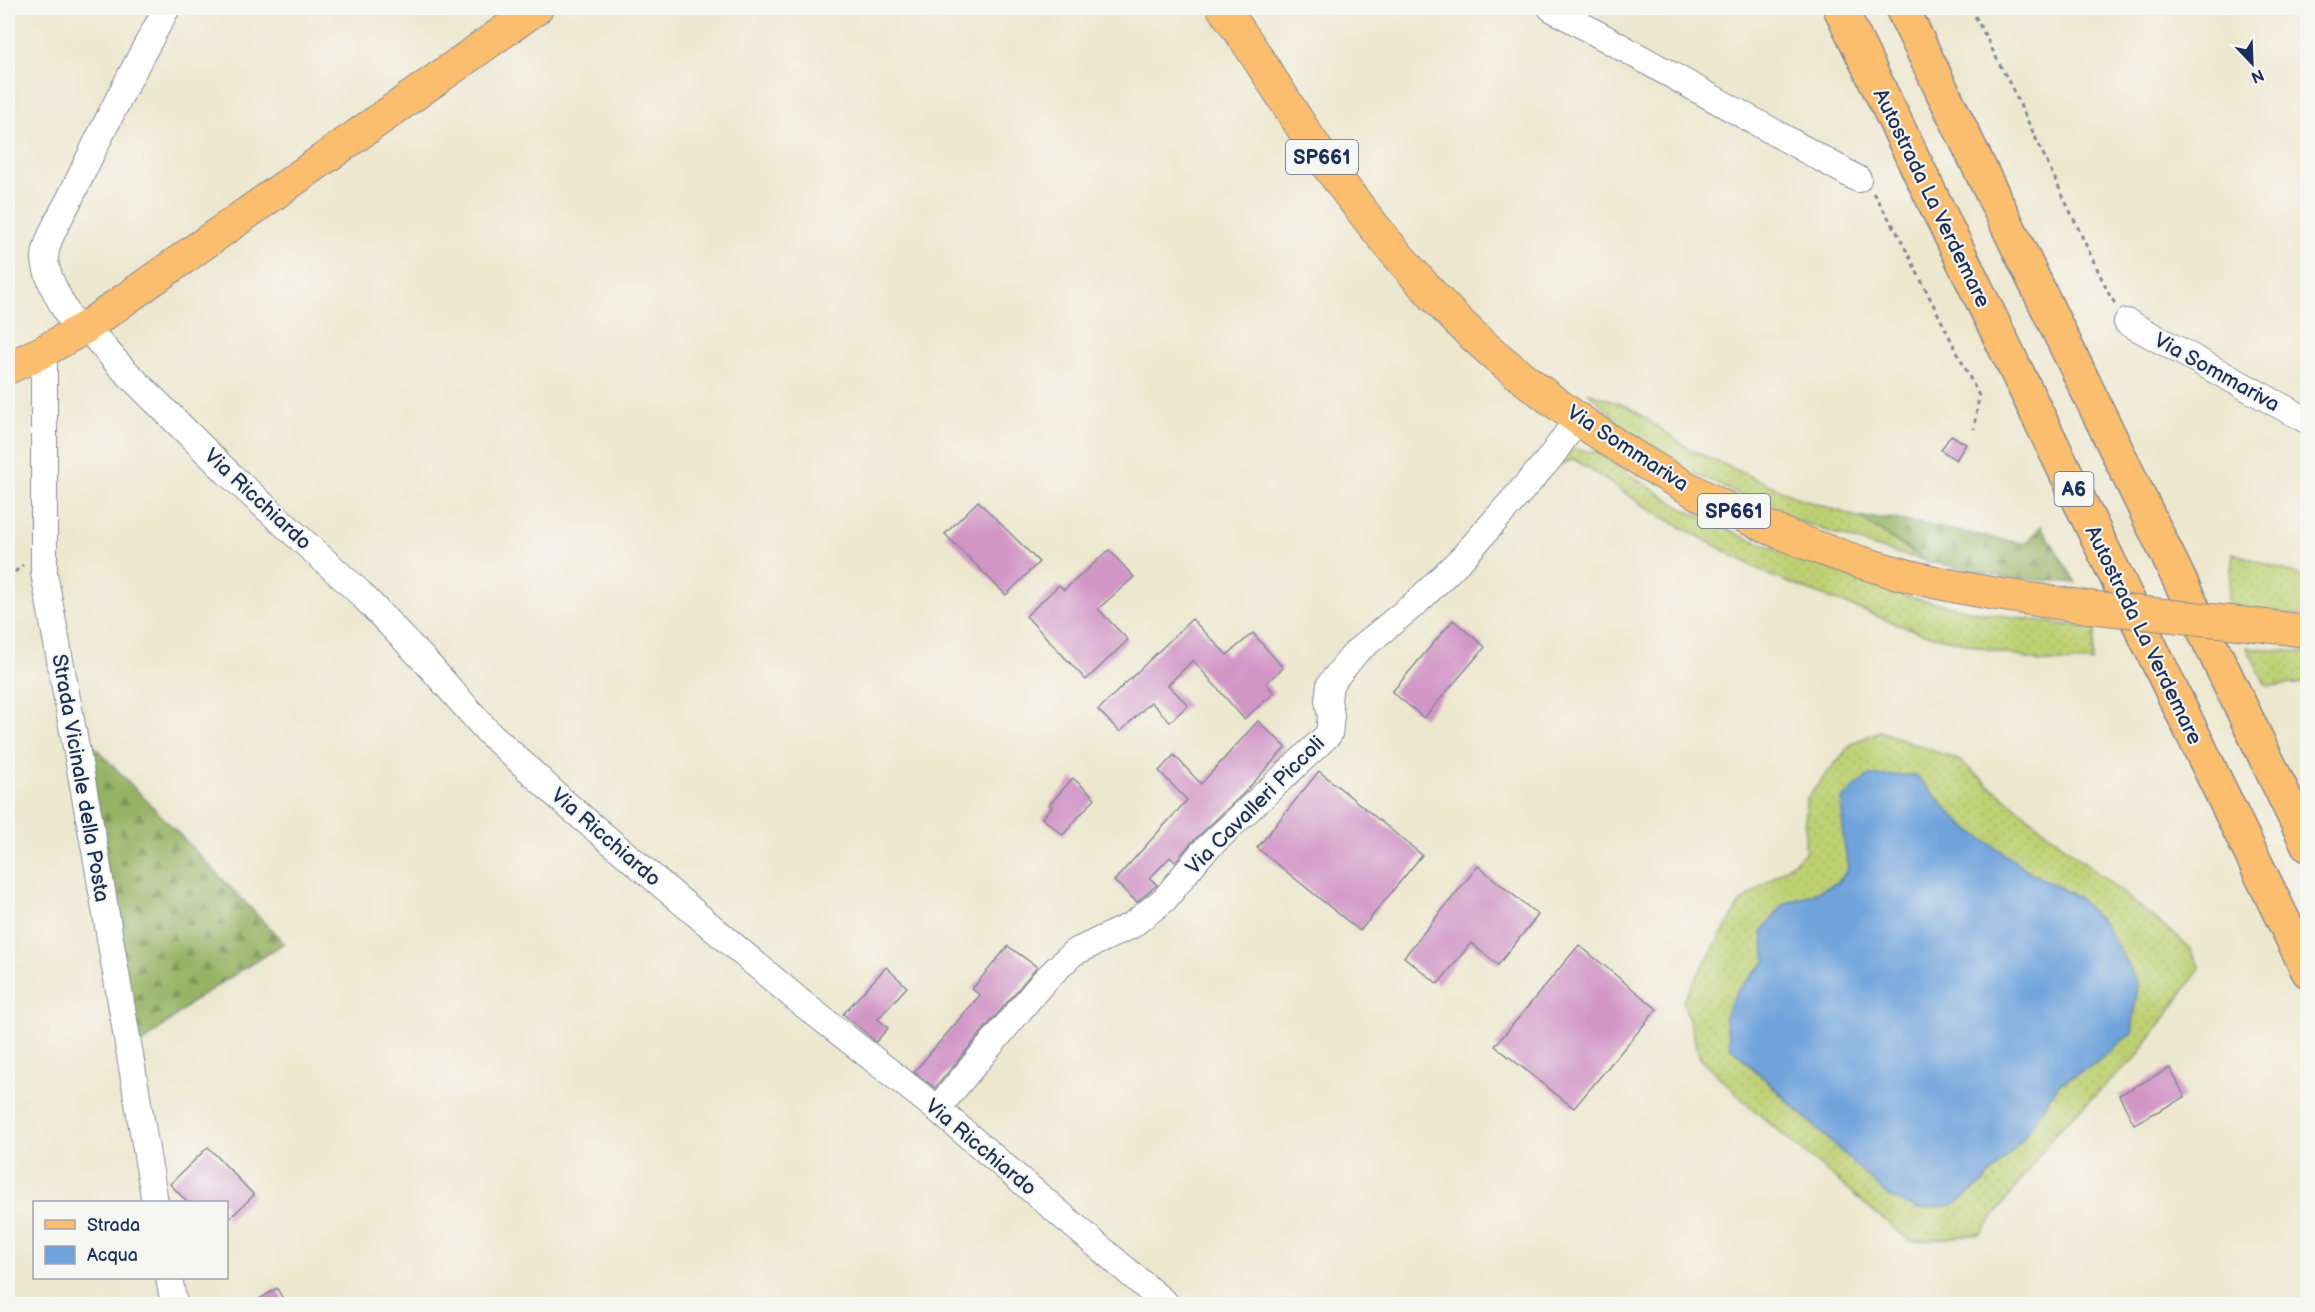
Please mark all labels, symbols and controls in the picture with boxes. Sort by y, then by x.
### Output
north arrow [2222,33,2282,93]
text: N [2248,64,2267,87]
street label: Autostrada La Verdemare [1868,85,1995,312]
road number: SP661 [1286,140,1358,174]
street label: Via Sommariva [2150,328,2284,417]
street label: Via Sommariva [1562,400,1693,497]
street label: Via Ricchiardo [199,443,316,555]
road number: A6 [2054,472,2094,506]
road number: SP661 [1698,494,1770,528]
street label: Autostrada La Verdemare [2080,522,2207,749]
street label: Strada Vicinale della Posta [46,652,115,904]
street label: Via Cavalleri Piccoli [1181,731,1330,880]
street label: Via Ricchiardo [546,783,666,892]
street label: Via Ricchiardo [920,1094,1041,1201]
legend [33,1201,228,1279]
text: Strada [87,1215,140,1236]
text: Acqua [87,1245,138,1266]

